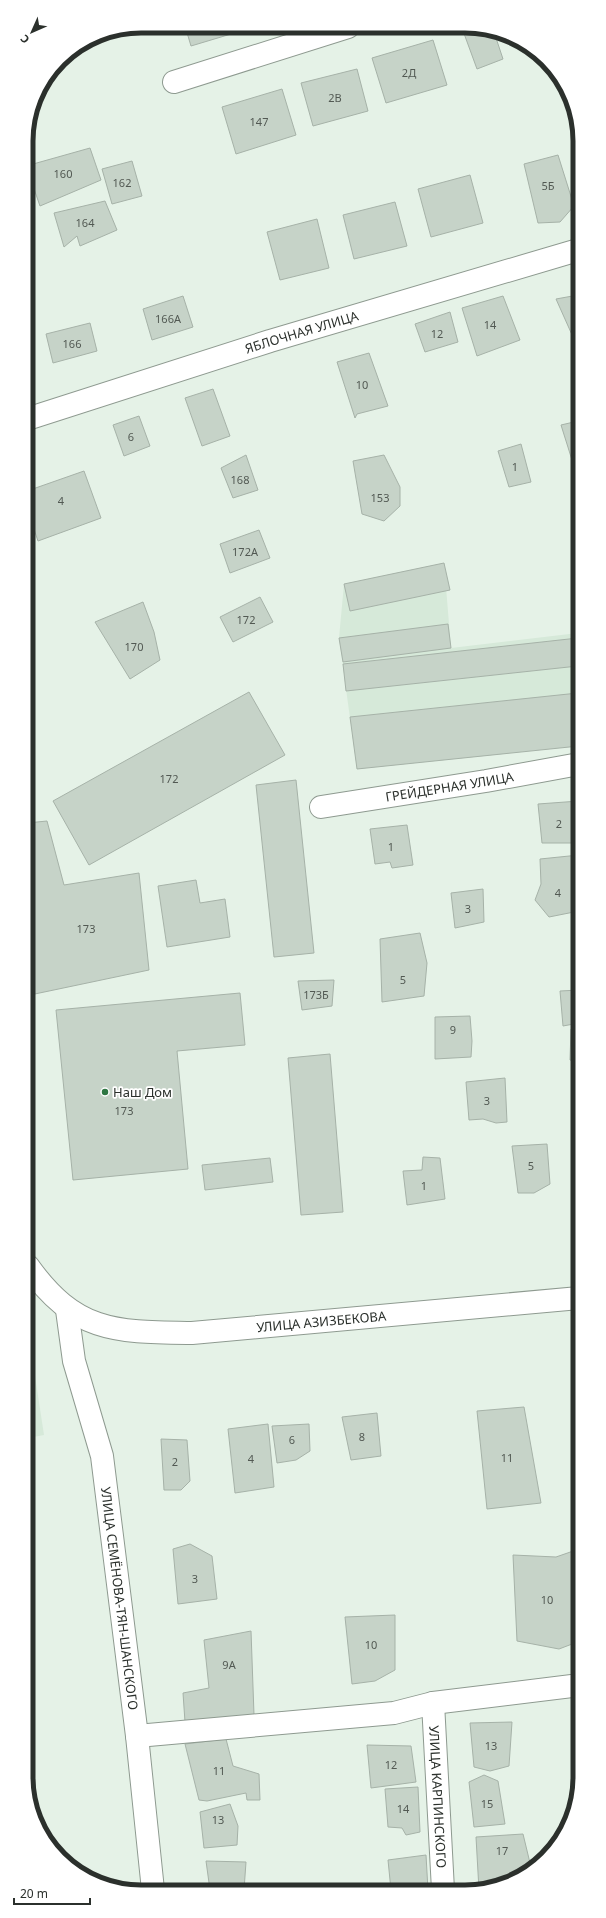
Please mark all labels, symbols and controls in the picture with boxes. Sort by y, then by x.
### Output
north arrow [12,12,52,52]
text: С [17,32,32,47]
house number: 2Д [402,65,416,80]
house number: 2В [328,90,342,105]
house number: 147 [250,114,268,129]
house number: 160 [54,166,72,181]
house number: 162 [113,175,131,190]
house number: 5Б [541,178,555,193]
house number: 164 [76,215,95,230]
street label: ЯБЛОЧНАЯ УЛИЦА [243,306,361,357]
house number: 166А [155,311,182,326]
house number: 14 [484,317,497,332]
house number: 12 [431,326,443,341]
house number: 166 [63,336,81,351]
house number: 10 [356,377,368,392]
house number: 6 [128,429,134,444]
house number: 1 [512,459,518,474]
house number: 168 [231,472,249,487]
house number: 153 [371,490,389,505]
house number: 4 [58,493,65,508]
house number: 172А [232,544,259,559]
house number: 172 [237,612,255,627]
house number: 170 [125,639,143,654]
street label: ГРЕЙДЕРНАЯ УЛИЦА [384,767,516,806]
house number: 172 [160,771,178,786]
house number: 2 [556,816,562,831]
house number: 1 [388,839,394,854]
house number: 4 [555,885,562,900]
house number: 3 [465,901,471,916]
house number: 173 [77,921,95,936]
house number: 5 [400,972,406,987]
house number: 173Б [303,987,329,1002]
house number: 9 [450,1022,456,1037]
place label: Наш Дом [113,1083,172,1101]
marker: Наш Дом [100,1087,110,1097]
house number: 3 [484,1093,490,1108]
house number: 173 [115,1103,133,1118]
house number: 5 [528,1158,534,1173]
house number: 1 [421,1178,427,1193]
street label: УЛИЦА АЗИЗБЕКОВА [256,1306,388,1336]
house number: 8 [359,1429,365,1444]
house number: 6 [289,1432,295,1447]
house number: 11 [501,1450,513,1465]
house number: 4 [248,1451,255,1466]
house number: 2 [172,1454,178,1469]
street label: УЛИЦА СЕМЁНОВА-ТЯН-ШАНСКОГО [97,1486,143,1711]
house number: 3 [192,1571,198,1586]
house number: 10 [541,1592,553,1607]
house number: 10 [365,1637,377,1652]
house number: 9А [222,1657,237,1672]
street label: УЛИЦА КАРПИНСКОГО [425,1725,451,1869]
house number: 13 [485,1738,497,1753]
house number: 12 [385,1757,397,1772]
house number: 11 [213,1763,225,1778]
house number: 15 [481,1796,493,1811]
house number: 14 [397,1801,410,1816]
house number: 13 [212,1812,224,1827]
house number: 17 [496,1843,508,1858]
scale bar [14,1880,90,1906]
text: 20 m [20,1885,48,1902]

